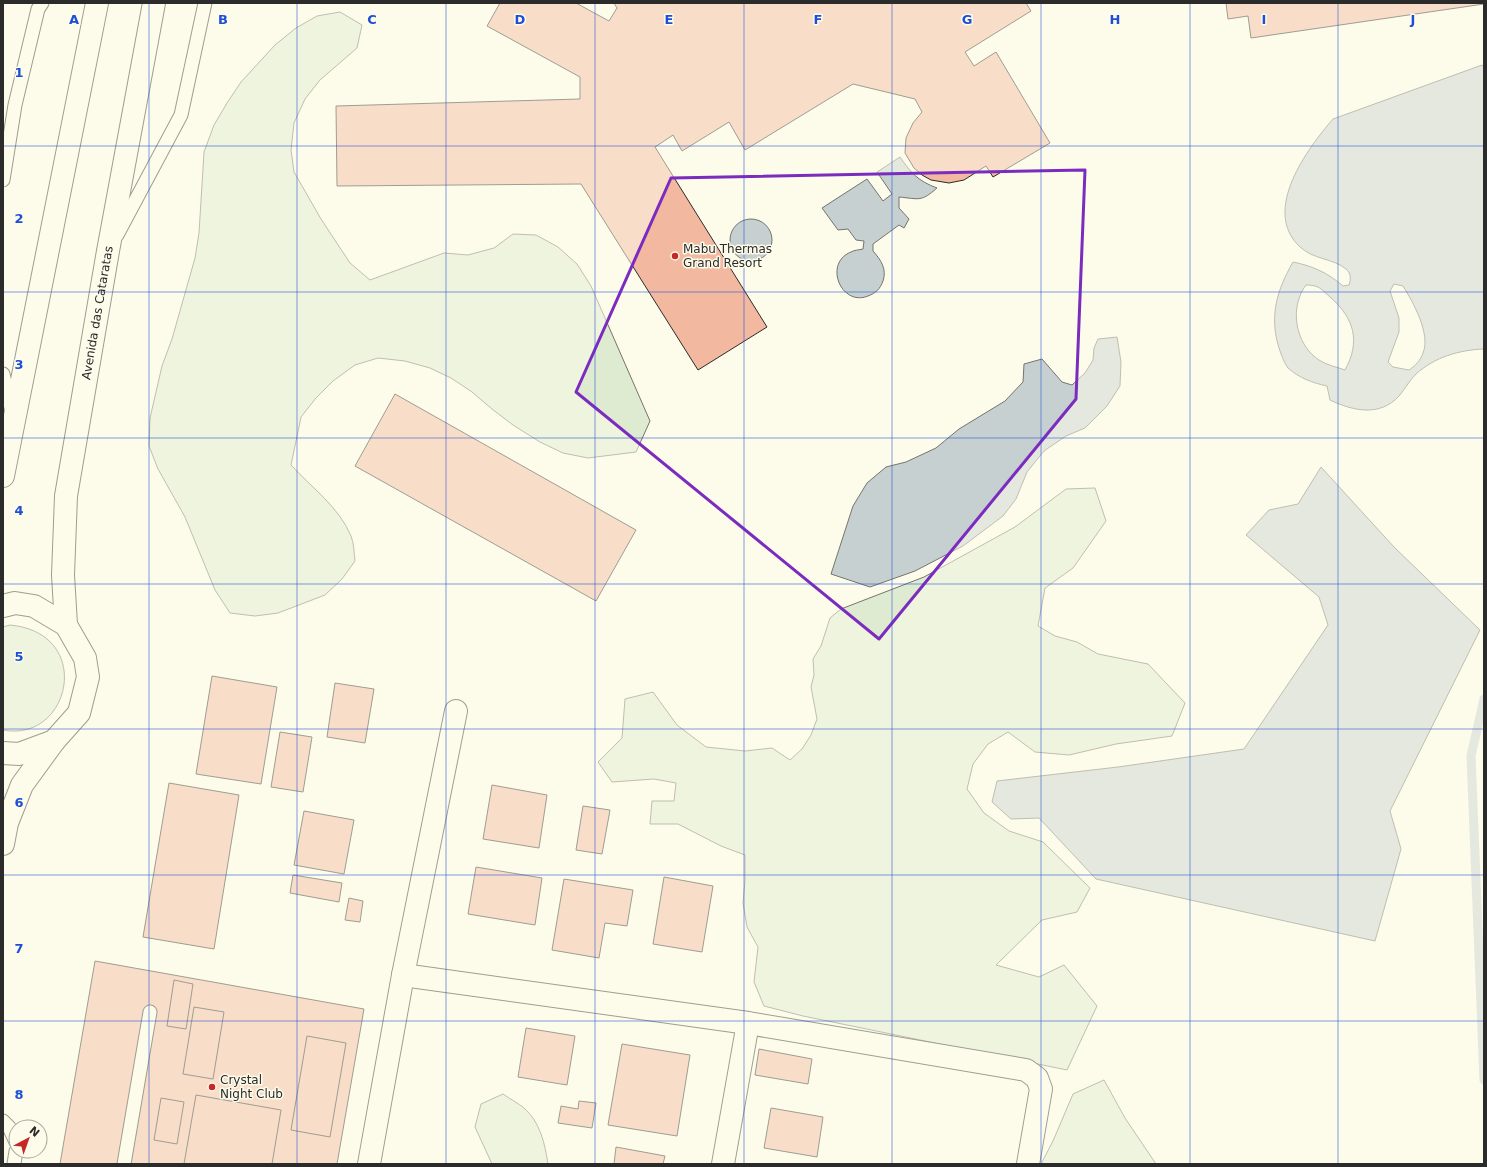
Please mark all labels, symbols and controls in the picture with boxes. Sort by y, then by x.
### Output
text: A [69,12,79,27]
text: B [218,12,228,27]
text: C [367,12,377,27]
text: D [515,12,526,27]
text: E [665,12,673,27]
text: F [814,12,822,27]
text: G [962,12,972,27]
text: H [1110,12,1120,27]
text: I [1262,12,1266,27]
text: J [1410,12,1415,27]
text: 1 [14,65,24,80]
text: 2 [14,211,24,226]
place label: Mabu Thermas Grand Resort [683,242,772,270]
street label: Avenida das Cataratas [79,245,116,381]
marker: Mabu Thermas Grand Resort [670,251,680,261]
text: 3 [14,357,24,372]
text: 4 [14,503,24,518]
text: 5 [14,649,24,664]
text: 6 [14,795,24,810]
text: 7 [14,941,24,956]
place label: Crystal Night Club [220,1073,283,1101]
marker: Crystal Night Club [207,1082,217,1092]
text: 8 [14,1087,24,1102]
north arrow [8,1119,48,1159]
text: N [26,1124,42,1140]

